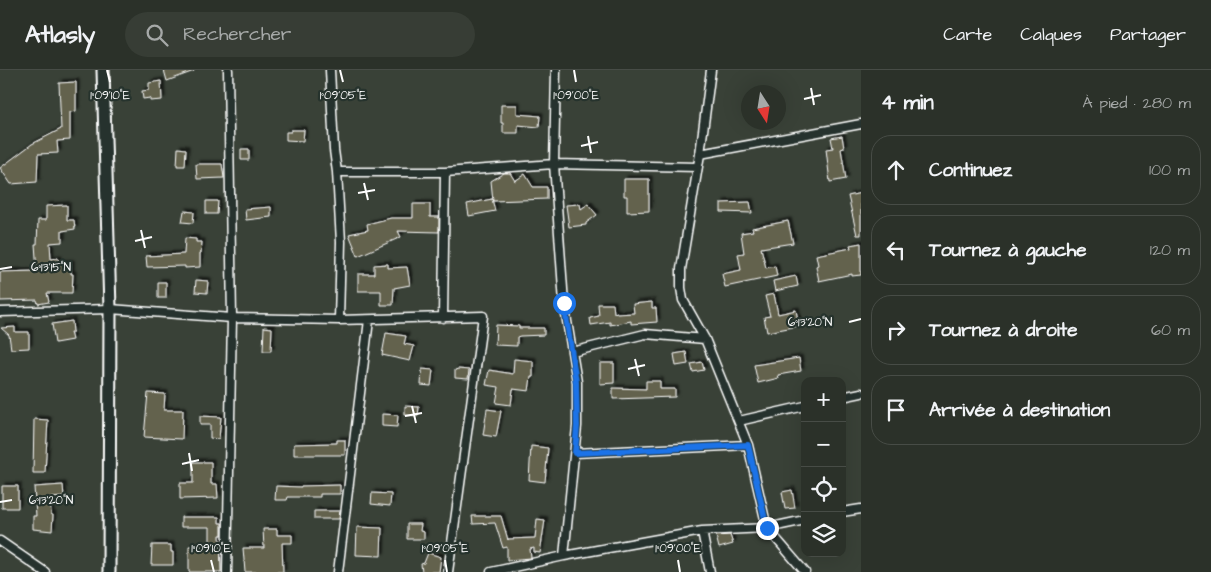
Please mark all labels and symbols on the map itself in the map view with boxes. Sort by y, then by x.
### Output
north arrow [741,85,786,130]
text: 1°09'10"E [90,87,130,104]
text: 1°09'05"E [320,87,366,104]
text: 1°09'00"E [553,87,599,104]
text: 6°13'15"N [31,259,72,276]
route start [553,292,576,315]
text: 6°13'20"N [788,314,833,331]
text: 6°13'20"N [29,492,74,509]
route end [756,517,779,540]
text: 1°09'10"E [191,540,231,557]
text: 1°09'05"E [422,540,468,557]
text: 1°09'00"E [655,540,701,557]

